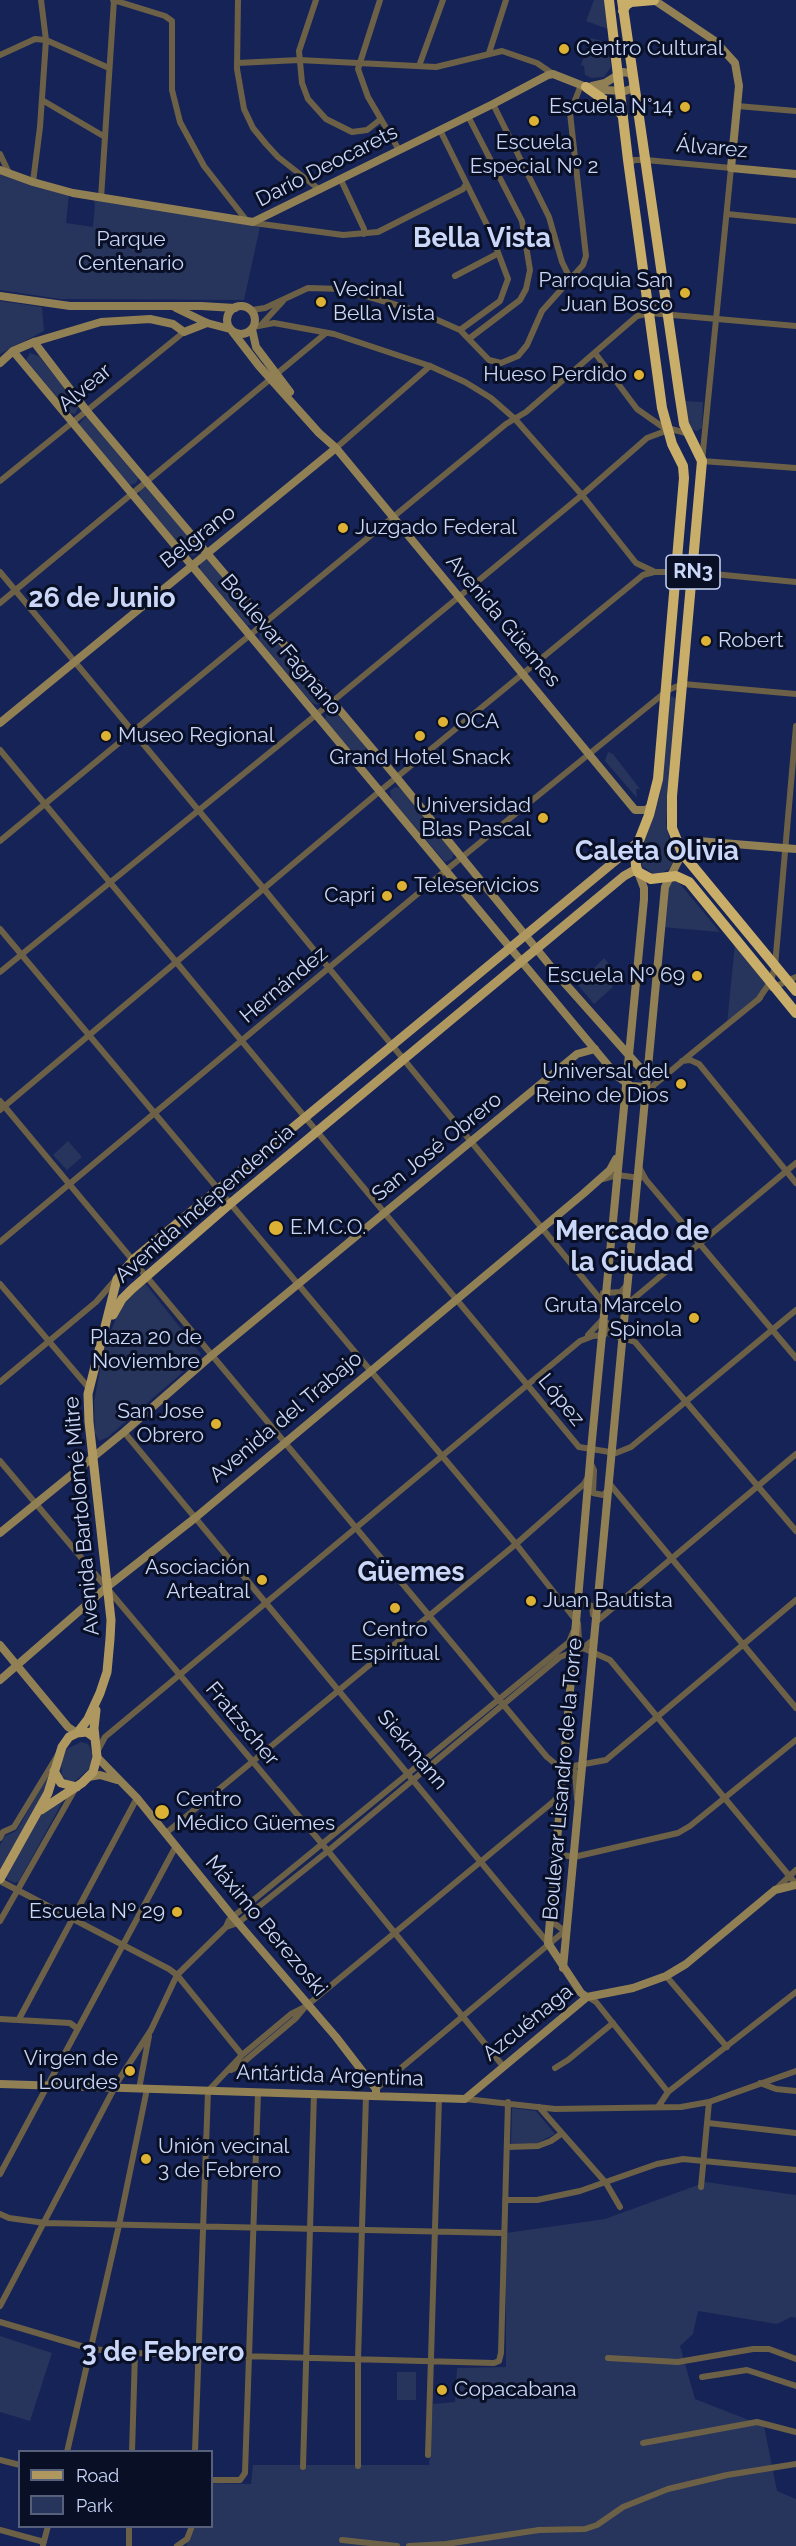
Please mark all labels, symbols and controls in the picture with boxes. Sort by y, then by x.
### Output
place label: Centro Cultural [576,36,723,62]
marker: Centro Cultural [557,42,571,56]
place label: Escuela N°14 [549,94,673,120]
marker: Escuela N°14 [678,100,692,114]
marker: Escuela Especial Nº 2 [527,114,541,128]
street label: Darío Deocarets [252,119,402,213]
place label: Escuela Especial Nº 2 [470,130,598,180]
street label: Álvarez [675,132,749,164]
district label: Bella Vista [413,223,551,255]
park label: Parque Centenario [78,227,184,277]
place label: Parroquia San Juan Bosco [538,268,673,318]
place label: Vecinal Bella Vista [333,277,435,327]
marker: Parroquia San Juan Bosco [678,286,692,300]
marker: Vecinal Bella Vista [314,295,328,309]
street label: Alvear [53,359,117,417]
place label: Hueso Perdido [483,362,627,388]
marker: Hueso Perdido [632,368,646,382]
street label: Belgrano [155,500,241,574]
place label: Juzgado Federal [355,515,517,541]
marker: Juzgado Federal [336,521,350,535]
street label: Avenida Güemes [440,550,566,692]
road number: RN3 [666,555,720,589]
street label: Boulevar Fagnano [215,570,347,720]
district label: 26 de Junio [28,583,176,615]
place label: Robert [718,628,784,654]
marker: Robert [699,634,713,648]
place label: OCA [455,709,499,735]
marker: OCA [436,715,450,729]
place label: Museo Regional [118,723,274,749]
marker: Museo Regional [99,729,113,743]
marker: Grand Hotel Snack [413,729,427,743]
place label: Grand Hotel Snack [329,745,511,771]
place label: Universidad Blas Pascal [416,793,531,843]
marker: Universidad Blas Pascal [536,811,550,825]
district label: Caleta Olivia [575,836,739,868]
place label: Teleservicios [414,873,539,899]
marker: Teleservicios [395,879,409,893]
place label: Capri [324,883,375,909]
marker: Capri [380,889,394,903]
street label: Hernández [235,941,333,1029]
place label: Escuela Nº 69 [547,963,685,989]
marker: Escuela Nº 69 [690,969,704,983]
place label: Universal del Reino de Dios [536,1059,669,1109]
marker: Universal del Reino de Dios [674,1077,688,1091]
street label: San José Obrero [367,1087,507,1207]
street label: Avenida Independencia [110,1119,300,1289]
place label: E.M.C.O. [290,1215,366,1241]
district label: Mercado de la Ciudad [555,1216,709,1279]
marker: E.M.C.O. [267,1219,285,1237]
place label: Gruta Marcelo Spinola [545,1293,682,1343]
marker: Gruta Marcelo Spinola [687,1311,701,1325]
park label: Plaza 20 de Noviembre [90,1325,202,1375]
street label: Avenida del Trabajo [205,1346,367,1488]
street label: López [532,1369,590,1431]
street label: Avenida Bartolomé Mitre [59,1395,105,1637]
place label: San Jose Obrero [117,1399,204,1449]
marker: San Jose Obrero [209,1417,223,1431]
place label: Asociación Arteatral [145,1555,250,1605]
district label: Güemes [357,1557,465,1589]
marker: Asociación Arteatral [255,1573,269,1587]
place label: Juan Bautista [543,1588,673,1614]
marker: Juan Bautista [524,1594,538,1608]
marker: Centro Espiritual [388,1601,402,1615]
place label: Centro Espiritual [350,1617,440,1667]
street label: Boulevar Lisandro de la Torre [538,1637,588,1921]
street label: Fratzscher [200,1677,284,1771]
street label: Siekmann [371,1705,453,1795]
place label: Centro Médico Güemes [176,1787,335,1837]
marker: Centro Médico Güemes [153,1803,171,1821]
street label: Máximo Berezoski [200,1850,332,2002]
place label: Escuela Nº 29 [29,1899,165,1925]
marker: Escuela Nº 29 [170,1905,184,1919]
street label: Azcuénaga [478,1979,578,2067]
place label: Virgen de Lourdes [24,2046,118,2096]
street label: Antártida Argentina [236,2060,424,2092]
marker: Virgen de Lourdes [123,2064,137,2078]
place label: Unión vecinal 3 de Febrero [158,2134,289,2184]
marker: Unión vecinal 3 de Febrero [139,2152,153,2166]
district label: 3 de Febrero [82,2337,244,2369]
place label: Copacabana [454,2377,576,2403]
marker: Copacabana [435,2383,449,2397]
legend [18,2450,213,2528]
text: Road [76,2465,119,2486]
text: Park [76,2495,113,2516]

